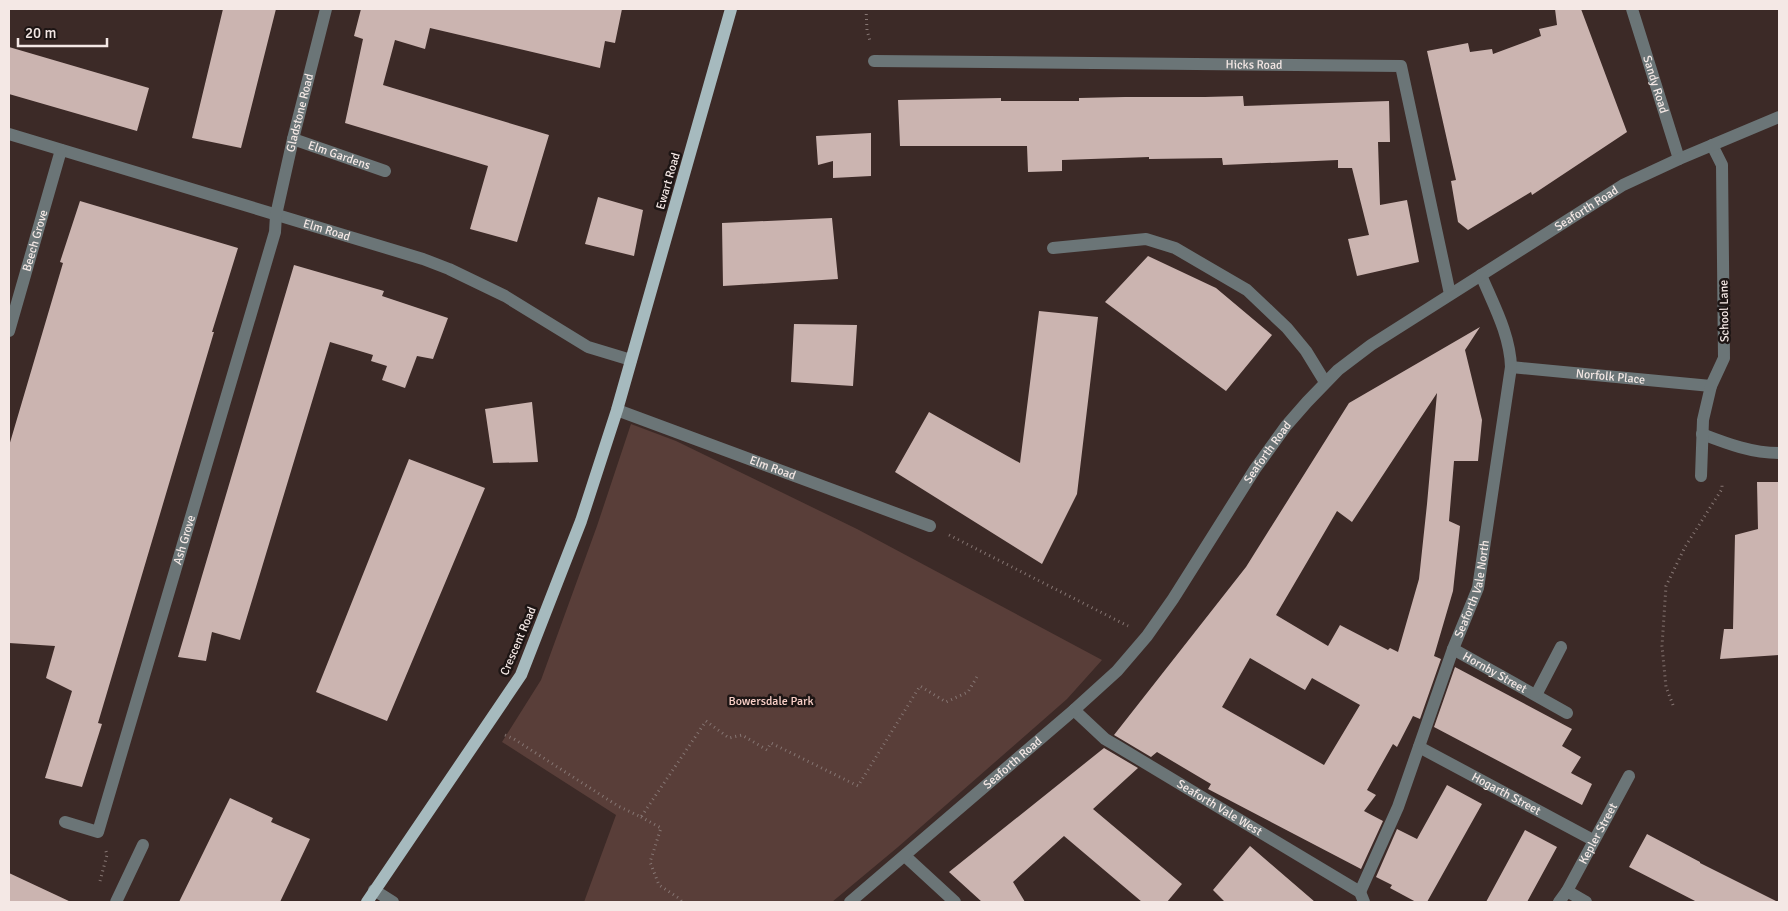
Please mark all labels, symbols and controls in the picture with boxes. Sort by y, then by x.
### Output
scale bar [18,15,106,47]
text: 20 m [25,24,56,42]
street label: Sandy Road [1639,54,1671,115]
street label: Hicks Road [1226,57,1282,73]
street label: Gladstone Road [283,72,317,154]
street label: Elm Gardens [306,138,372,173]
street label: Ewart Road [653,151,684,211]
street label: Seaforth Road [1552,183,1621,235]
street label: Beech Grove [19,208,51,273]
street label: Elm Road [301,216,352,245]
street label: School Lane [1716,280,1733,342]
street label: Norfolk Place [1575,366,1646,388]
street label: Seaforth Road [1241,418,1295,486]
street label: Elm Road [747,453,798,484]
street label: Ash Grove [170,513,199,567]
street label: Seaforth Vale North [1451,539,1493,640]
street label: Crescent Road [497,604,540,678]
street label: Hornby Street [1460,649,1529,697]
park label: Bowersdale Park [728,694,814,709]
street label: Seaforth Road [980,734,1045,792]
street label: Hogarth Street [1469,770,1543,819]
street label: Seaforth Vale West [1174,777,1265,839]
street label: Kepler Street [1576,801,1621,867]

